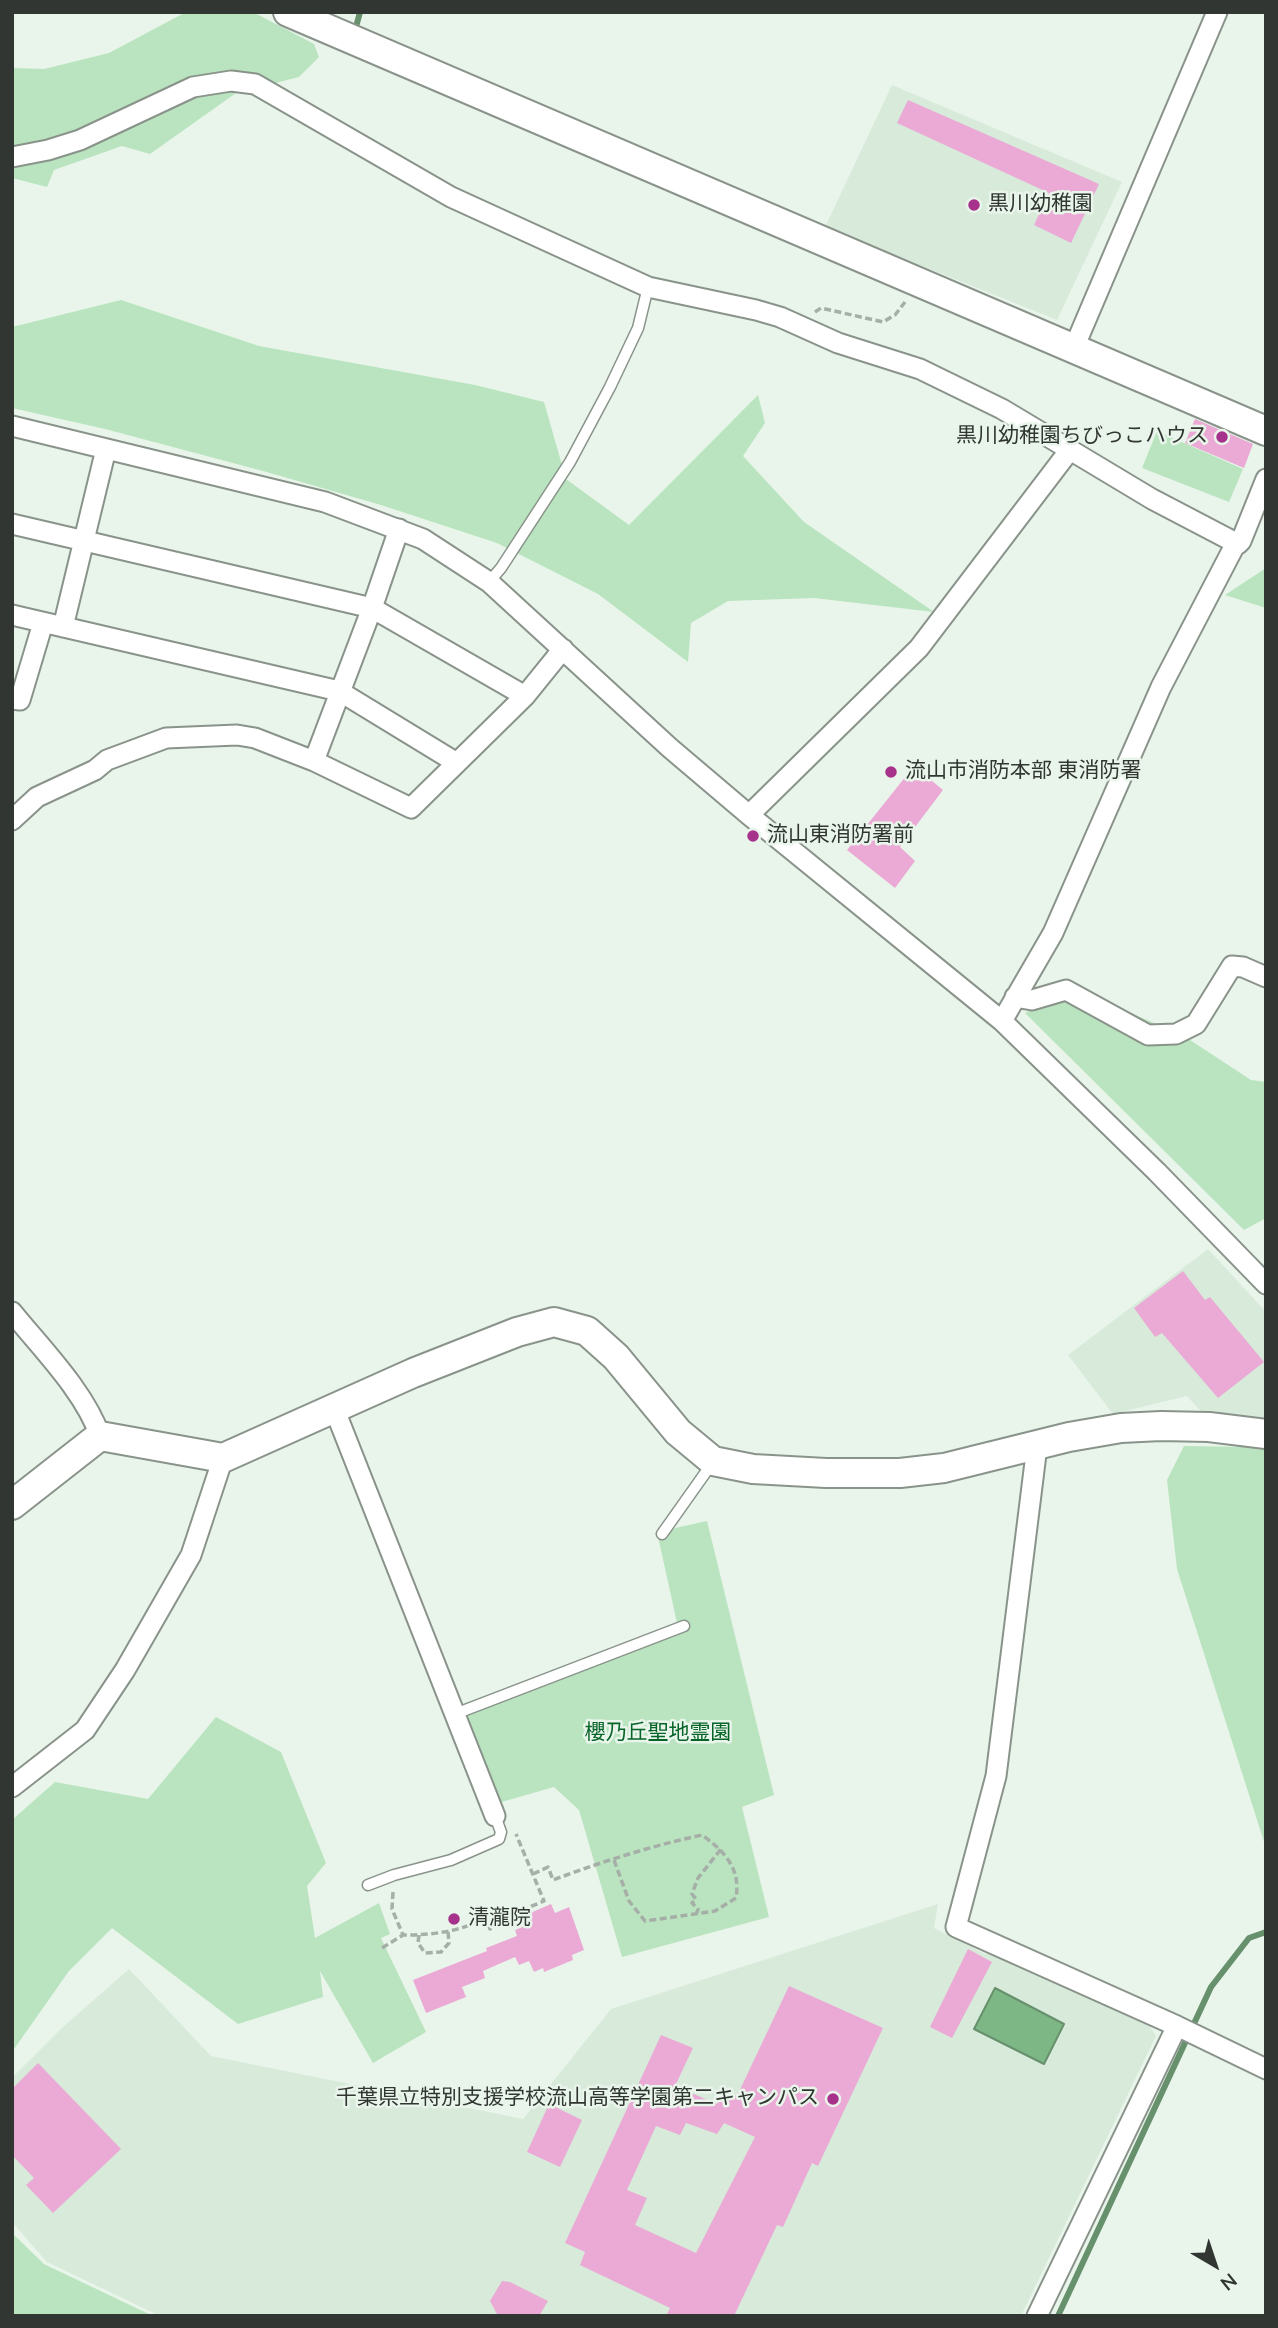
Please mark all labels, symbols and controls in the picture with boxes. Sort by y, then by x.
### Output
place label: 黒川幼稚園 [988,192,1093,218]
marker: 黒川幼稚園 [966,197,982,213]
place label: 黒川幼稚園ちびっこハウス [956,424,1208,450]
marker: 黒川幼稚園ちびっこハウス [1214,429,1230,445]
place label: 流山市消防本部 東消防署 [905,759,1141,785]
marker: 流山市消防本部 東消防署 [883,764,899,780]
place label: 流山東消防署前 [767,823,914,849]
marker: 流山東消防署前 [745,828,761,844]
park label: 櫻乃丘聖地霊園 [585,1721,731,1747]
place label: 清瀧院 [468,1906,531,1932]
marker: 清瀧院 [446,1911,462,1927]
place label: 千葉県立特別支援学校流山高等学園第二キャンパス [336,2086,819,2112]
marker: 千葉県立特別支援学校流山高等学園第二キャンパス [825,2091,841,2107]
north arrow [1180,2230,1250,2300]
text: N [1215,2267,1242,2296]

